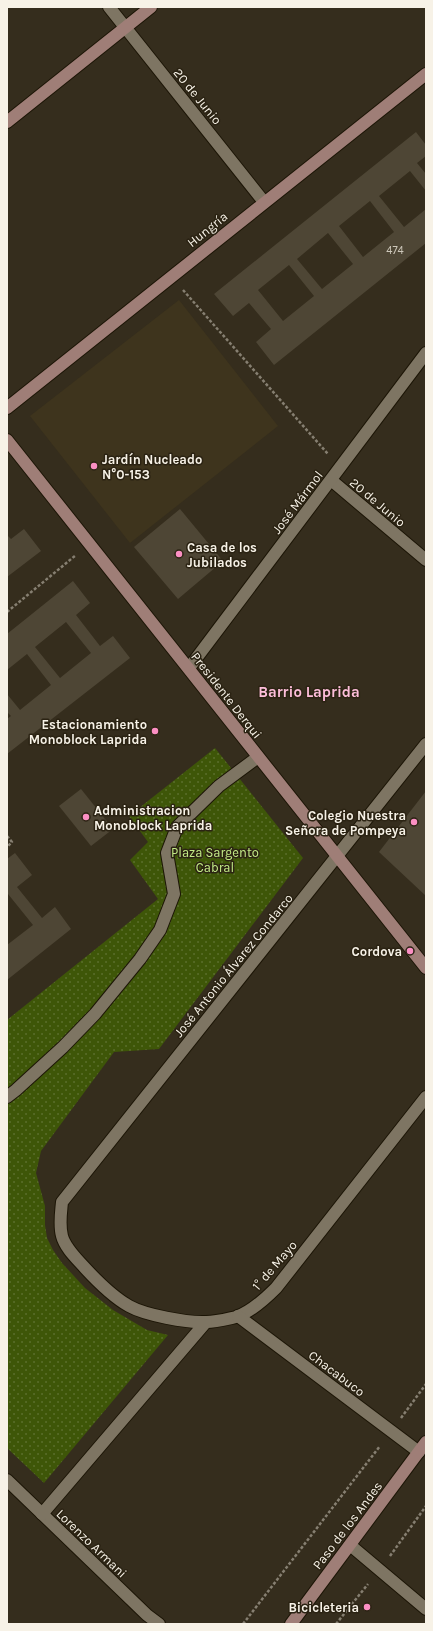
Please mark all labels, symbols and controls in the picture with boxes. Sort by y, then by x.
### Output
street label: 20 de Junio [170,65,225,127]
street label: Hungría [184,209,230,250]
house number: 474 [386,244,404,257]
place label: Jardín Nucleado N°0-153 [102,452,202,482]
marker: Jardín Nucleado N°0-153 [89,461,99,471]
street label: José Mármol [269,468,326,537]
street label: 20 de Junio [347,475,408,530]
place label: Casa de los Jubilados [187,540,257,570]
marker: Casa de los Jubilados [174,549,184,559]
street label: Presidente Derqui [187,649,265,742]
district label: Barrio Laprida [258,683,360,701]
place label: Estacionamiento Monoblock Laprida [29,717,147,747]
marker: Estacionamiento Monoblock Laprida [150,726,160,736]
place label: Administracion Monoblock Laprida [94,803,212,833]
place label: Colegio Nuestra Señora de Pompeya [285,808,406,838]
marker: Administracion Monoblock Laprida [81,812,91,822]
marker: Colegio Nuestra Señora de Pompeya [409,817,419,827]
park label: Plaza Sargento Cabral [171,845,259,875]
street label: José Antonio Álvarez Condarco [169,889,296,1040]
place label: Cordova [352,944,402,959]
marker: Cordova [405,946,415,956]
street label: 1° de Mayo [249,1238,300,1293]
street label: Chacabuco [306,1347,368,1399]
street label: Paso de los Andes [310,1478,385,1572]
street label: Lorenzo Armani [53,1506,130,1581]
place label: Bicicleteria [288,1600,359,1615]
marker: Bicicleteria [362,1602,372,1612]

